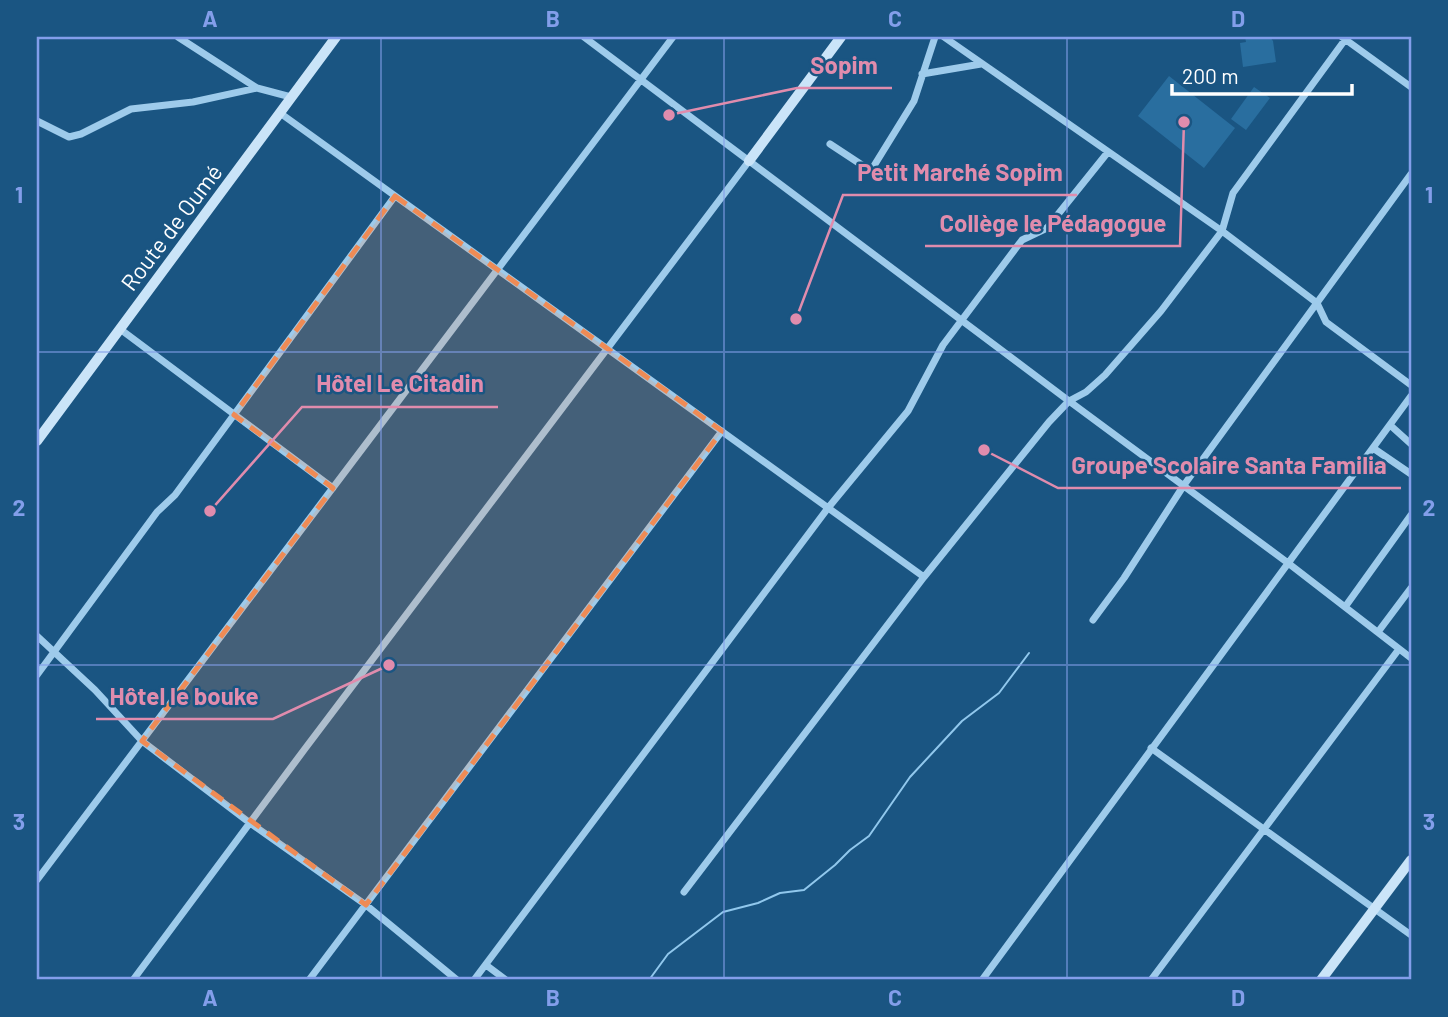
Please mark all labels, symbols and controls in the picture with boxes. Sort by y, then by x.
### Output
text: A [202,4,218,32]
text: B [546,4,560,32]
text: C [888,4,902,32]
text: D [1231,4,1245,32]
callout: Sopim [797,43,892,88]
text: Sopim [810,50,878,79]
scale bar [1172,52,1352,96]
text: 200 m [1182,63,1239,88]
callout: Petit Marché Sopim [843,150,1077,195]
text: Petit Marché Sopim [857,157,1063,186]
street label: Route de Oumé [114,158,228,296]
text: 1 [15,180,23,208]
text: 1 [1425,180,1433,208]
callout: Collège le Pédagogue [925,201,1180,246]
text: Collège le Pédagogue [940,208,1166,237]
callout: Hôtel Le Citadin [302,362,498,407]
text: Hôtel Le Citadin [316,368,484,397]
callout: Groupe Scolaire Santa Familia [1058,443,1401,488]
text: Groupe Scolaire Santa Familia [1071,450,1387,479]
text: 2 [13,493,25,521]
text: 2 [1423,493,1435,521]
callout: Hôtel le bouke [96,674,273,719]
text: Hôtel le bouke [109,681,259,710]
text: 3 [13,807,25,835]
text: 3 [1423,807,1435,835]
text: A [202,983,218,1011]
text: B [546,983,560,1011]
text: C [888,983,902,1011]
text: D [1231,983,1245,1011]

